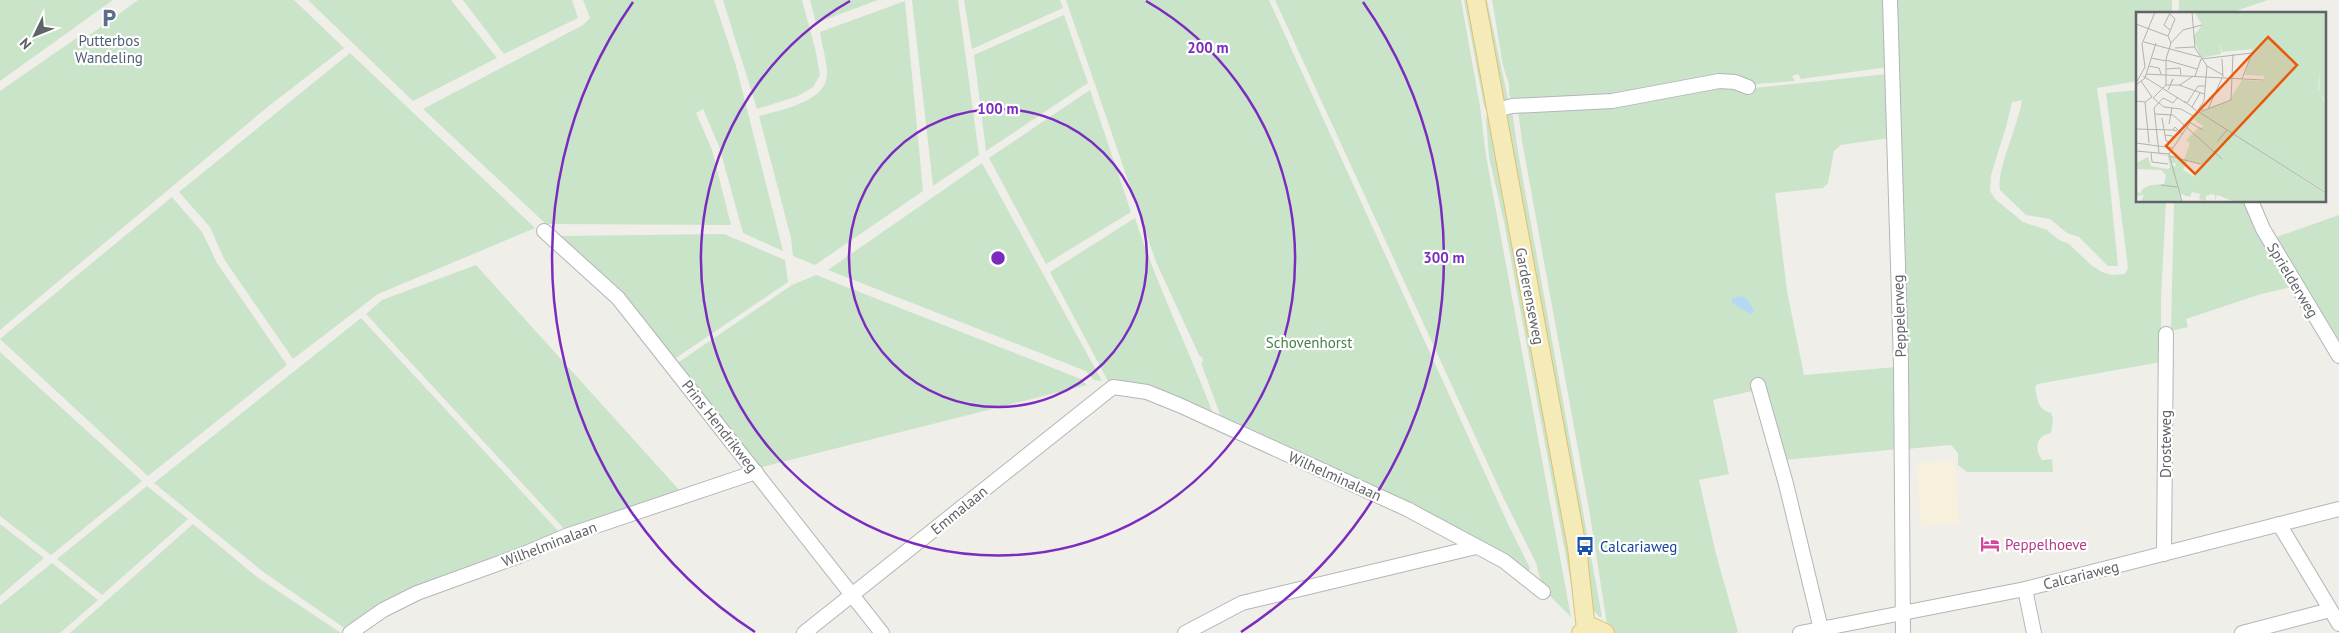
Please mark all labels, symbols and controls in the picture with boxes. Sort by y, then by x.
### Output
parking icon: Putterbos Wandeling [98,7,120,29]
north arrow [10,10,60,60]
inset map [2136,12,2326,202]
place label: Putterbos Wandeling [75,31,143,67]
text: N [16,34,35,53]
text: 200 m [1187,38,1229,57]
text: 100 m [977,99,1019,118]
street label: Sprielderweg [2263,239,2323,321]
street label: Garderenseweg [1511,246,1549,346]
text: 300 m [1423,248,1465,267]
centre of rings [989,249,1007,267]
street label: Peppelerweg [1888,274,1910,358]
park label: Schovenhorst [1266,333,1352,352]
street label: Prins Hendrikweg [678,376,762,476]
street label: Drosteweg [2156,410,2175,478]
street label: Wilhelminalaan [1285,447,1385,505]
street label: Emmalaan [927,481,991,539]
street label: Wilhelminalaan [499,517,599,571]
hotel icon: Peppelhoeve [1979,533,2001,555]
bus stop icon: Calcariaweg [1574,535,1596,557]
place label: Peppelhoeve [2005,535,2087,554]
place label: Calcariaweg [1600,537,1677,556]
street label: Calcariaweg [2041,556,2121,594]

